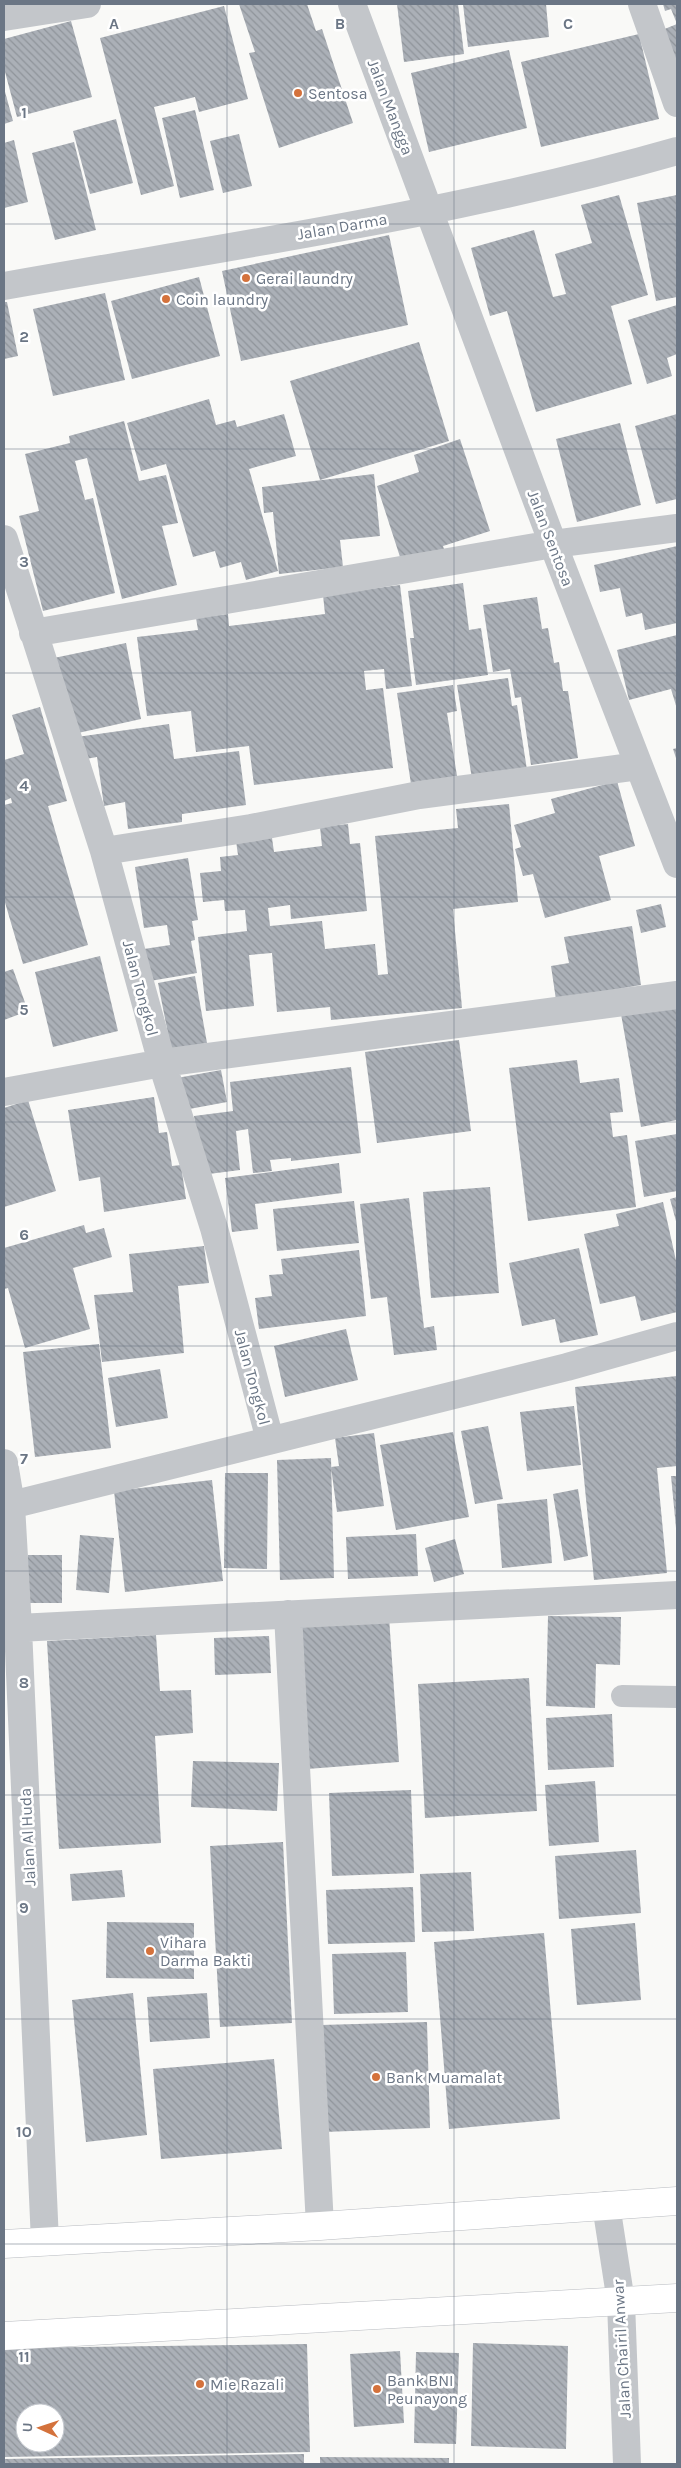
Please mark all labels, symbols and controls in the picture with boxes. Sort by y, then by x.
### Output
text: A [109,14,119,33]
text: B [335,14,345,33]
text: C [563,14,573,33]
street label: Jalan Mangga [364,57,417,158]
place label: Sentosa [308,84,368,103]
marker: Sentosa [292,87,304,99]
text: 1 [21,103,27,122]
street label: Jalan Darma [296,209,389,244]
place label: Gerai laundry [256,269,354,288]
marker: Gerai laundry [240,272,252,284]
place label: Coin laundry [176,290,269,309]
marker: Coin laundry [160,293,172,305]
text: 2 [19,327,29,346]
street label: Jalan Sentosa [523,487,578,589]
text: 3 [19,552,29,571]
text: 4 [19,776,29,795]
street label: Jalan Tongkol [119,938,162,1038]
text: 5 [19,1000,29,1019]
text: 6 [19,1225,29,1244]
street label: Jalan Tongkol [231,1327,274,1427]
text: 7 [20,1449,28,1468]
text: 8 [19,1673,29,1692]
street label: Jalan Al Huda [15,1787,40,1886]
text: 9 [19,1898,29,1917]
place label: Vihara Darma Bakti [160,1933,251,1970]
marker: Vihara Darma Bakti [144,1945,156,1957]
place label: Bank Muamalat [386,2068,502,2087]
marker: Bank Muamalat [370,2071,382,2083]
text: 10 [16,2122,32,2141]
street label: Jalan Chairil Anwar [608,2279,635,2419]
text: 11 [18,2347,30,2366]
place label: Bank BNI Peunayong [387,2371,467,2408]
place label: Mie Razali [210,2375,285,2394]
marker: Mie Razali [194,2378,206,2390]
marker: Bank BNI Peunayong [371,2383,383,2395]
north arrow [15,2403,65,2453]
text: U [19,2422,36,2433]

